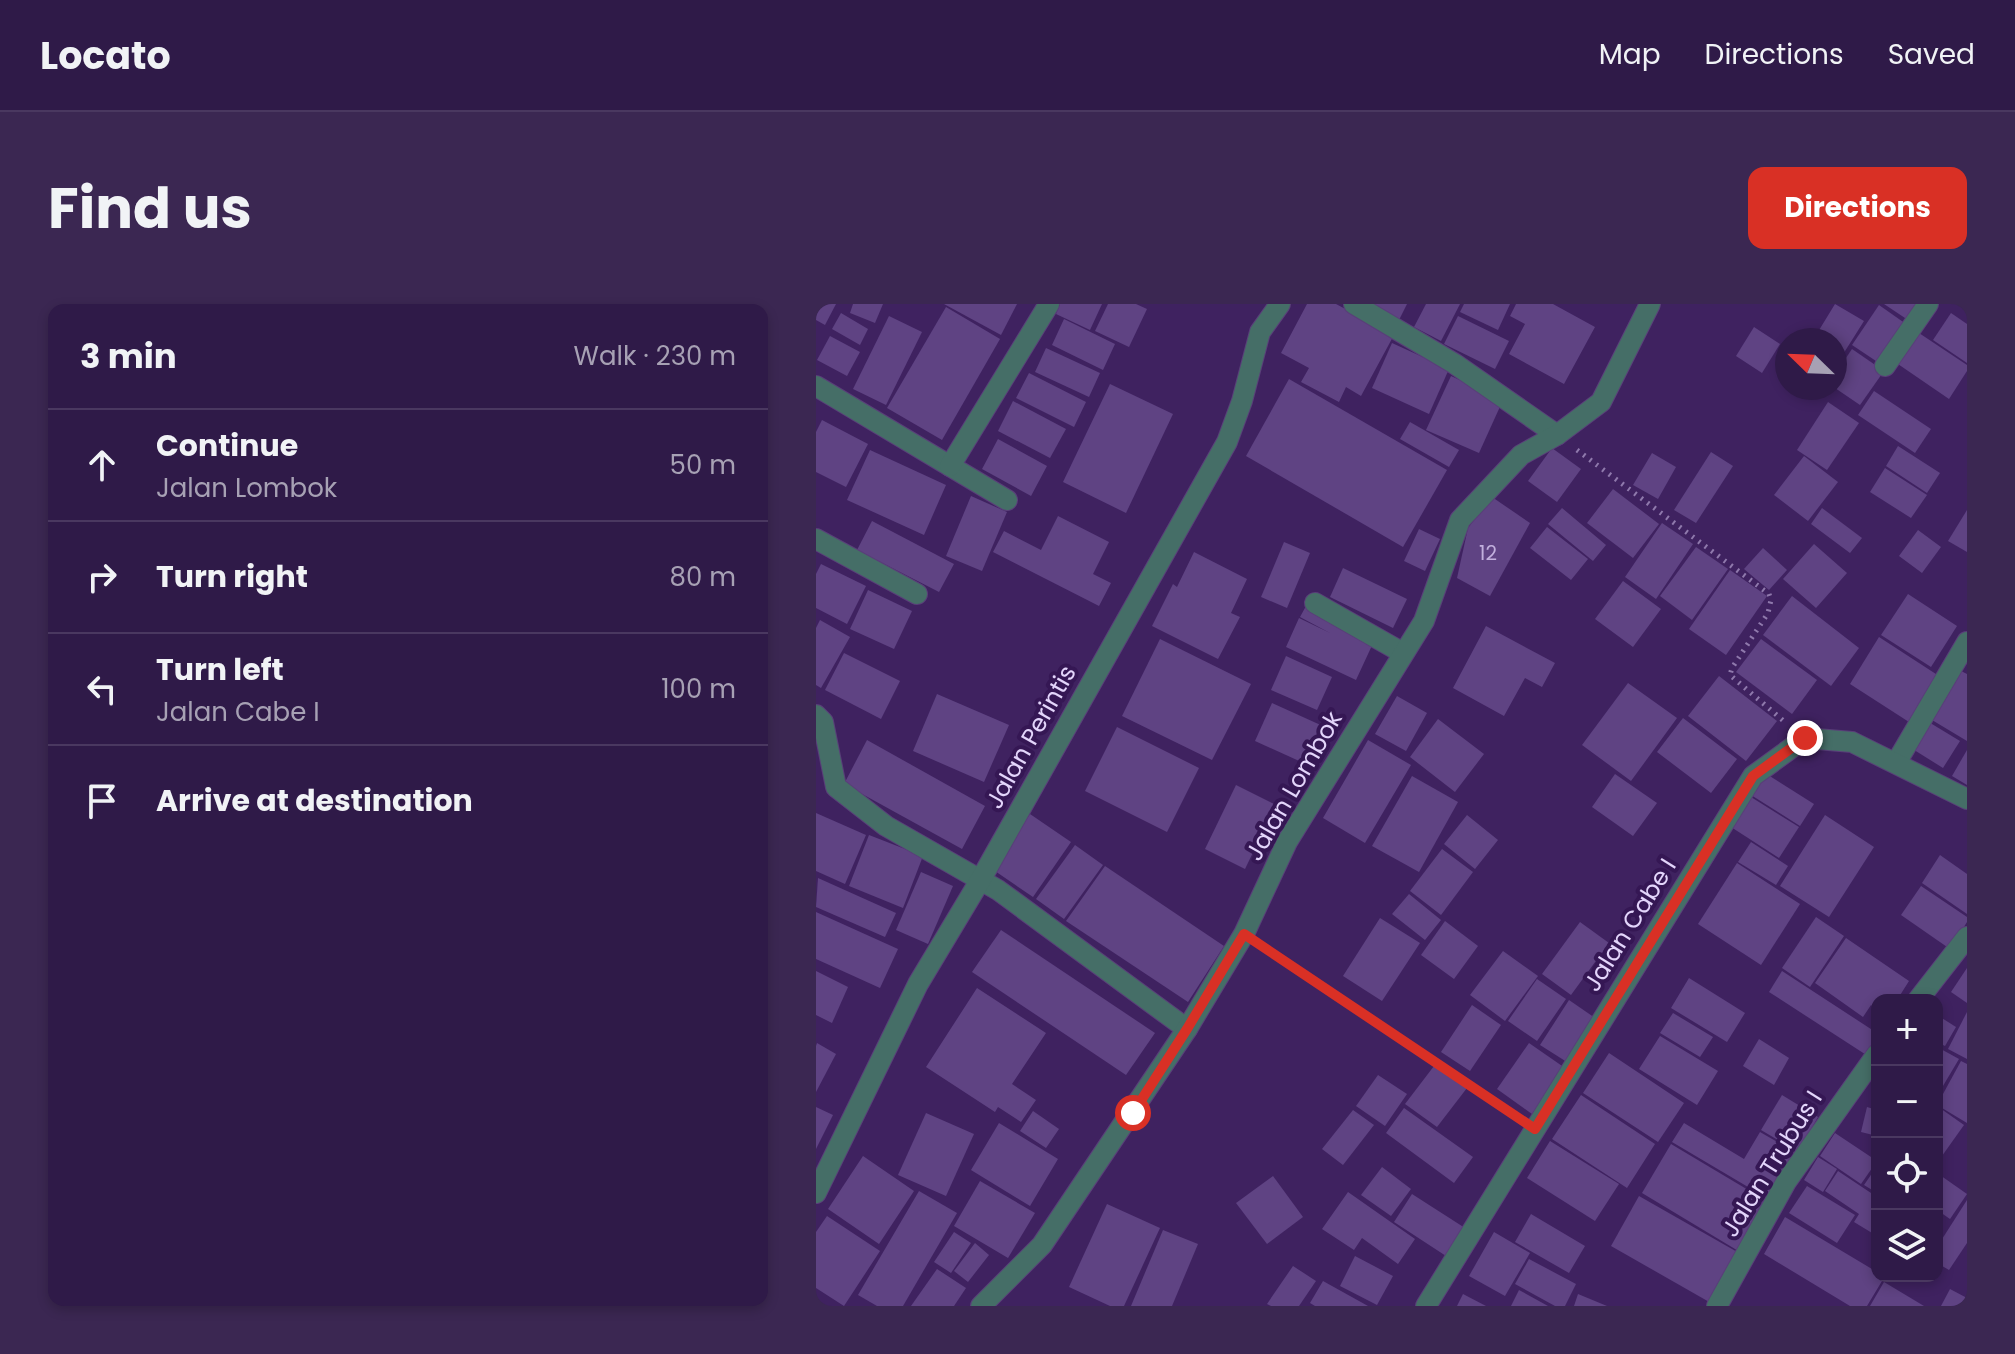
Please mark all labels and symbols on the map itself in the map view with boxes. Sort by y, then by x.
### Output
north arrow [1775,328,1847,400]
house number: 12 [1479,539,1497,567]
street label: Jalan Perintis [978,659,1084,814]
street label: Jalan Lombok [1237,705,1350,866]
route end [1787,720,1823,756]
street label: Jalan Cabe I [1576,852,1684,998]
street label: Jalan Trubus I [1713,1084,1830,1243]
route start [1115,1095,1151,1131]

